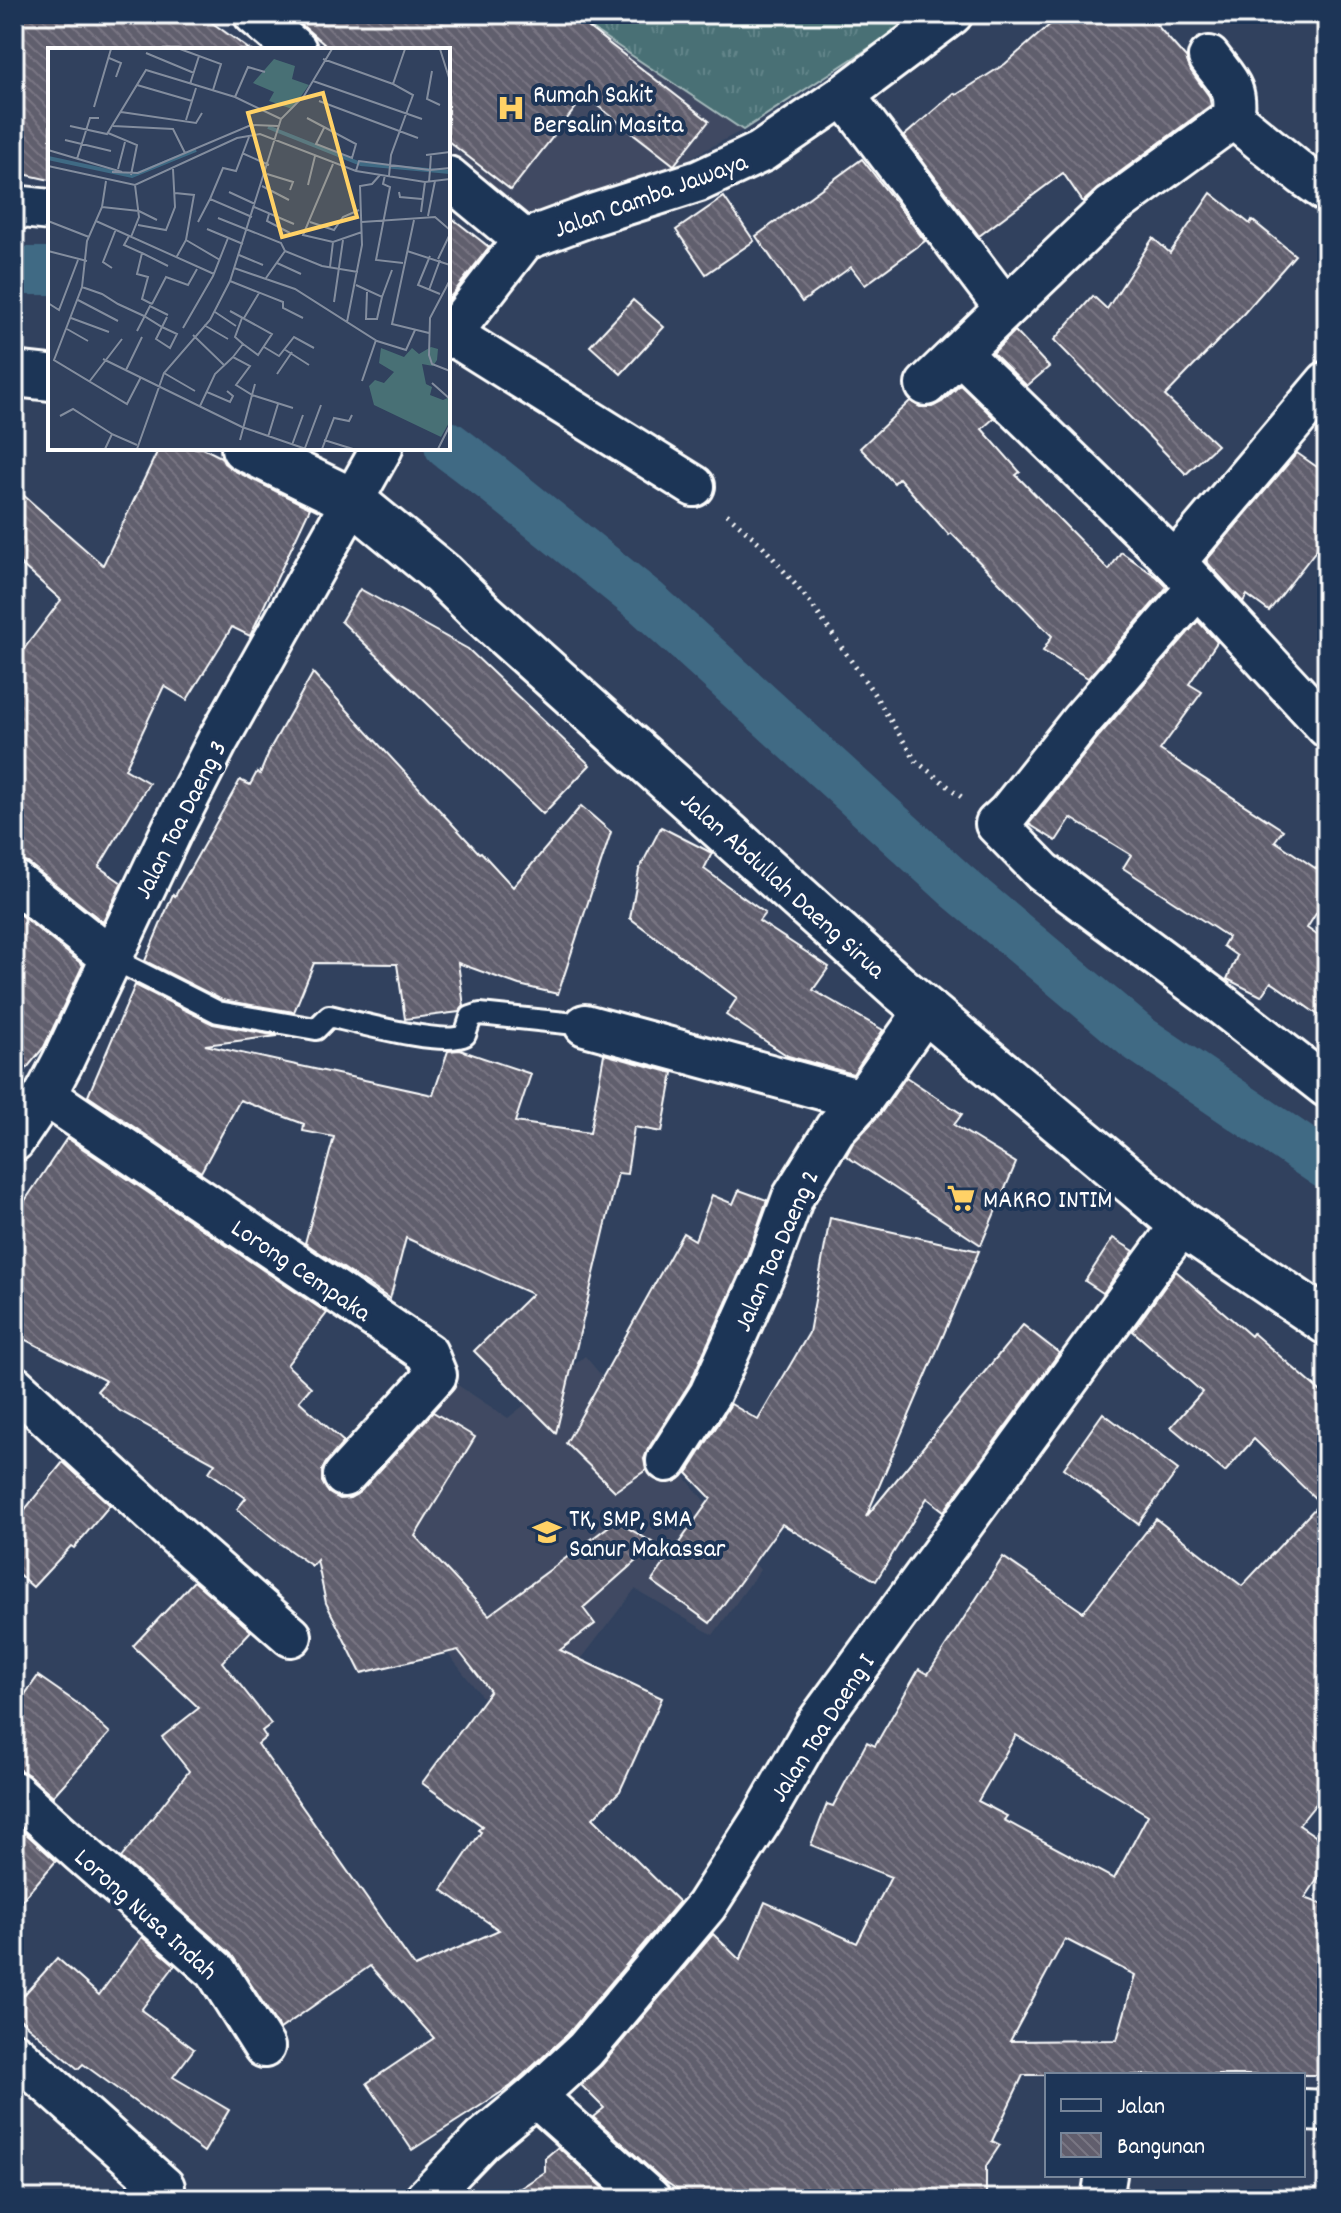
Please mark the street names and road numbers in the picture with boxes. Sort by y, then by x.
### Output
street label: Jalan Camba Jawaya [549,145,754,249]
street label: Jalan Toa Daeng 3 [126,735,238,906]
street label: Jalan Abdullah Daeng Sirua [671,784,893,990]
street label: Jalan Toa Daeng 2 [726,1165,830,1338]
street label: Lorong Cempaka [223,1211,378,1333]
street label: Jalan Toa Daeng I [762,1647,886,1810]
street label: Lorong Nusa Indah [65,1841,225,1990]

